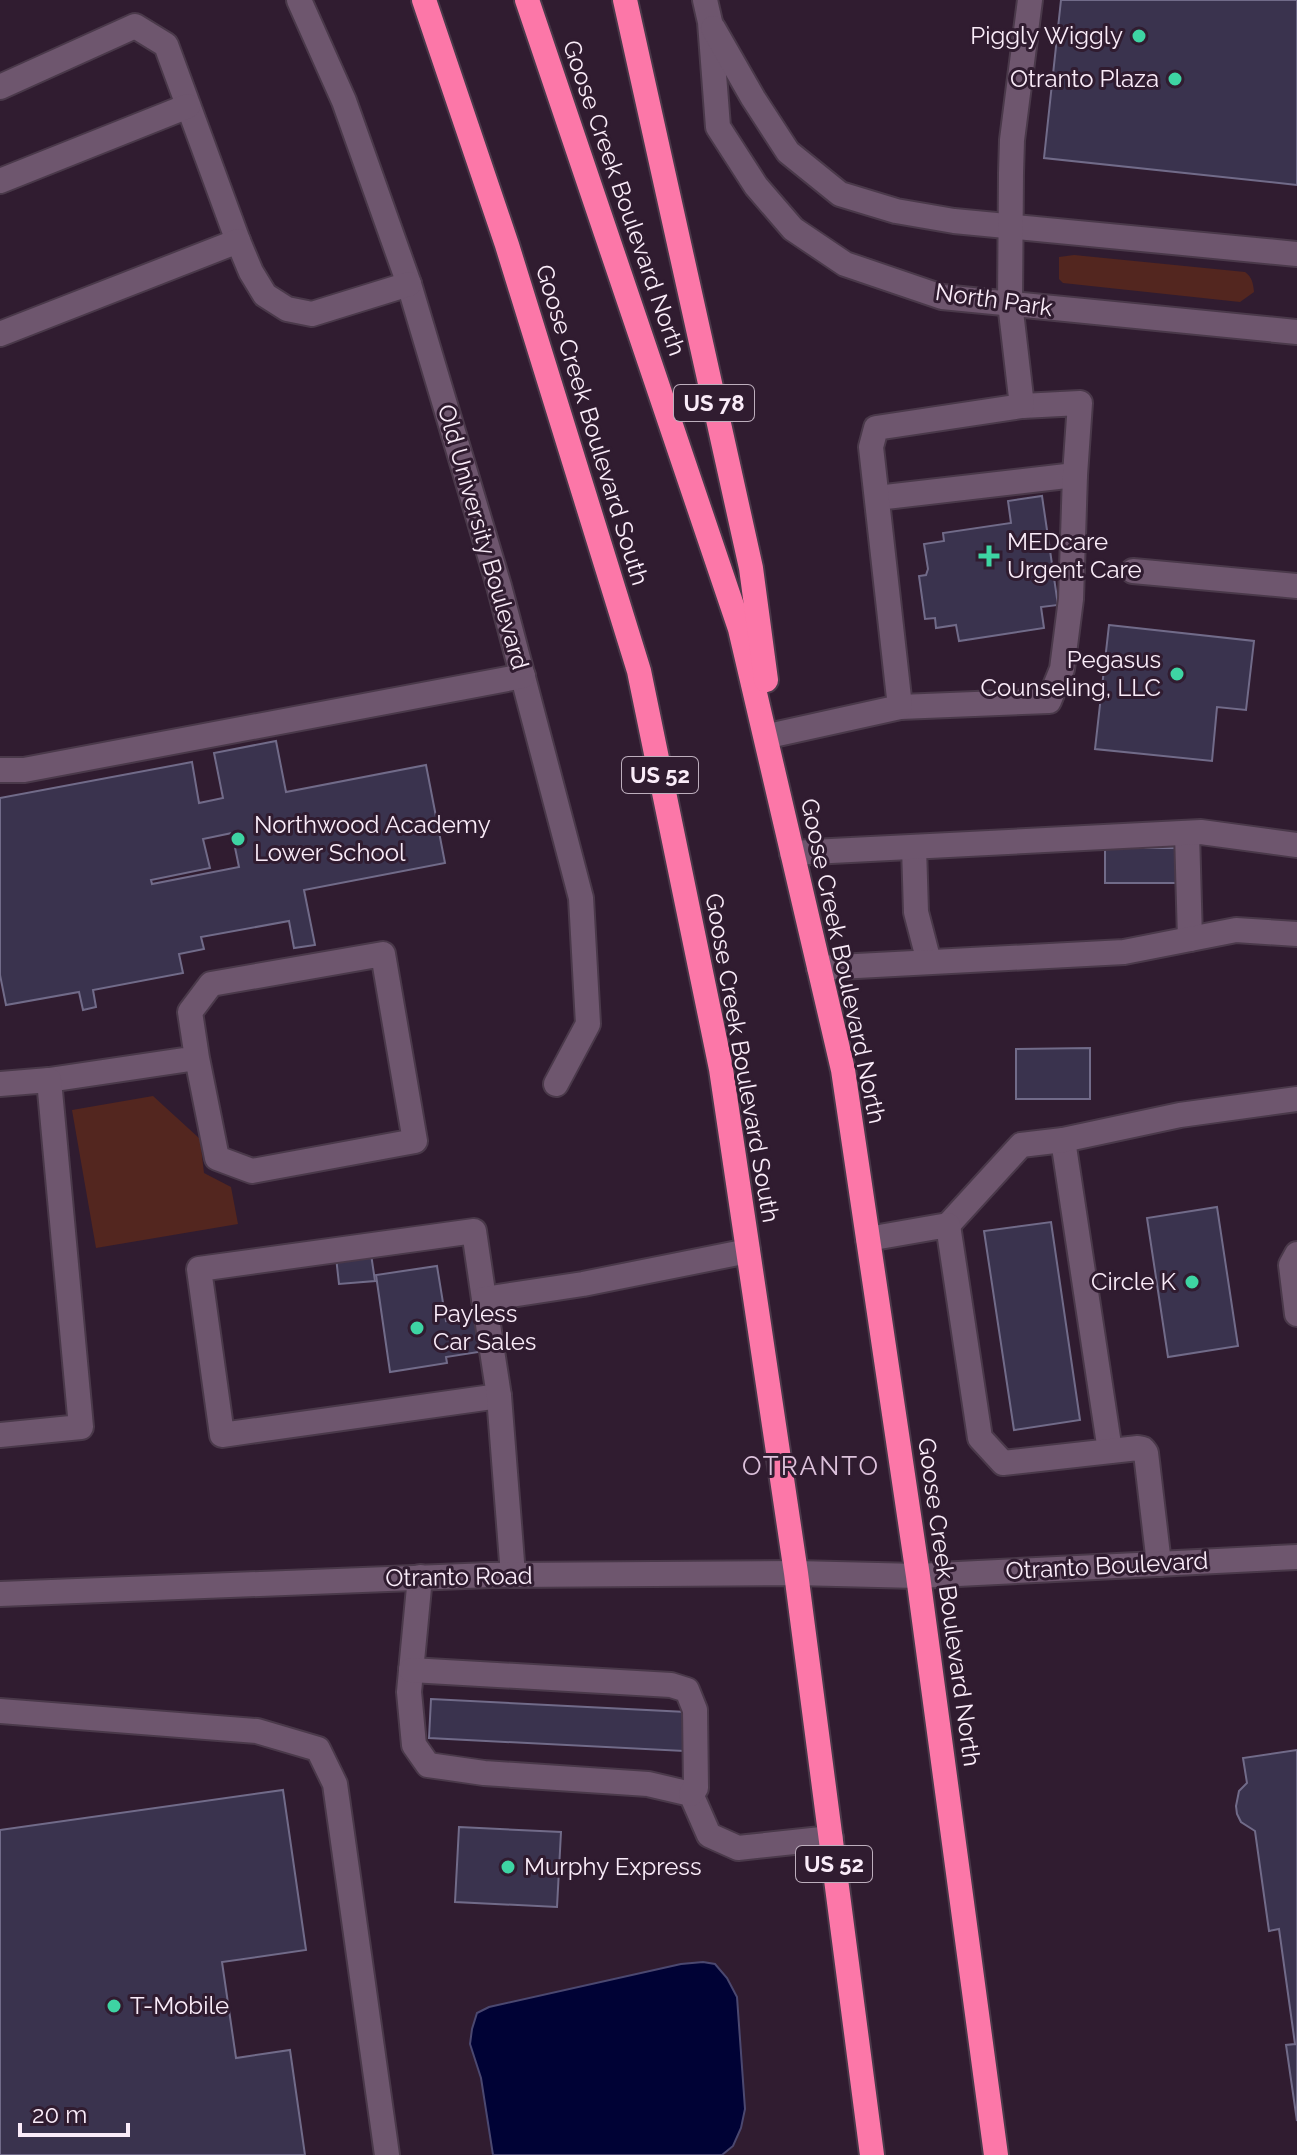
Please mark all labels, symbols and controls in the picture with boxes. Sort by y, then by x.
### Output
place label: Piggly Wiggly [970,21,1123,50]
marker: Piggly Wiggly [1130,27,1148,45]
street label: Goose Creek Boulevard North [557,36,692,359]
place label: Otranto Plaza [1010,64,1159,93]
marker: Otranto Plaza [1166,70,1184,88]
street label: Goose Creek Boulevard South [530,261,655,589]
street label: North Park [934,277,1055,322]
road number: US 78 [674,385,754,421]
street label: Old University Boulevard [432,401,535,673]
place label: MEDcare Urgent Care [1007,527,1142,584]
marker: MEDcare Urgent Care [978,545,1000,567]
place label: Pegasus Counseling, LLC [980,645,1161,702]
marker: Pegasus Counseling, LLC [1168,665,1186,683]
road number: US 52 [622,757,698,793]
street label: Goose Creek Boulevard North [795,796,892,1126]
place label: Northwood Academy Lower School [254,810,491,867]
marker: Northwood Academy Lower School [229,830,247,848]
street label: Goose Creek Boulevard South [699,891,786,1225]
place label: Circle K [1091,1267,1177,1296]
marker: Circle K [1183,1273,1201,1291]
place label: Payless Car Sales [433,1299,536,1356]
marker: Payless Car Sales [408,1319,426,1337]
street label: Goose Creek Boulevard North [912,1436,987,1768]
district label: OTRANTO [742,1451,880,1481]
street label: Otranto Boulevard [1005,1546,1209,1585]
street label: Otranto Road [385,1561,533,1592]
road number: US 52 [796,1846,872,1882]
place label: Murphy Express [524,1852,702,1881]
marker: Murphy Express [499,1858,517,1876]
place label: T-Mobile [130,1991,229,2020]
marker: T-Mobile [105,1997,123,2015]
scale bar [20,2087,128,2137]
text: 20 m [32,2100,87,2129]

